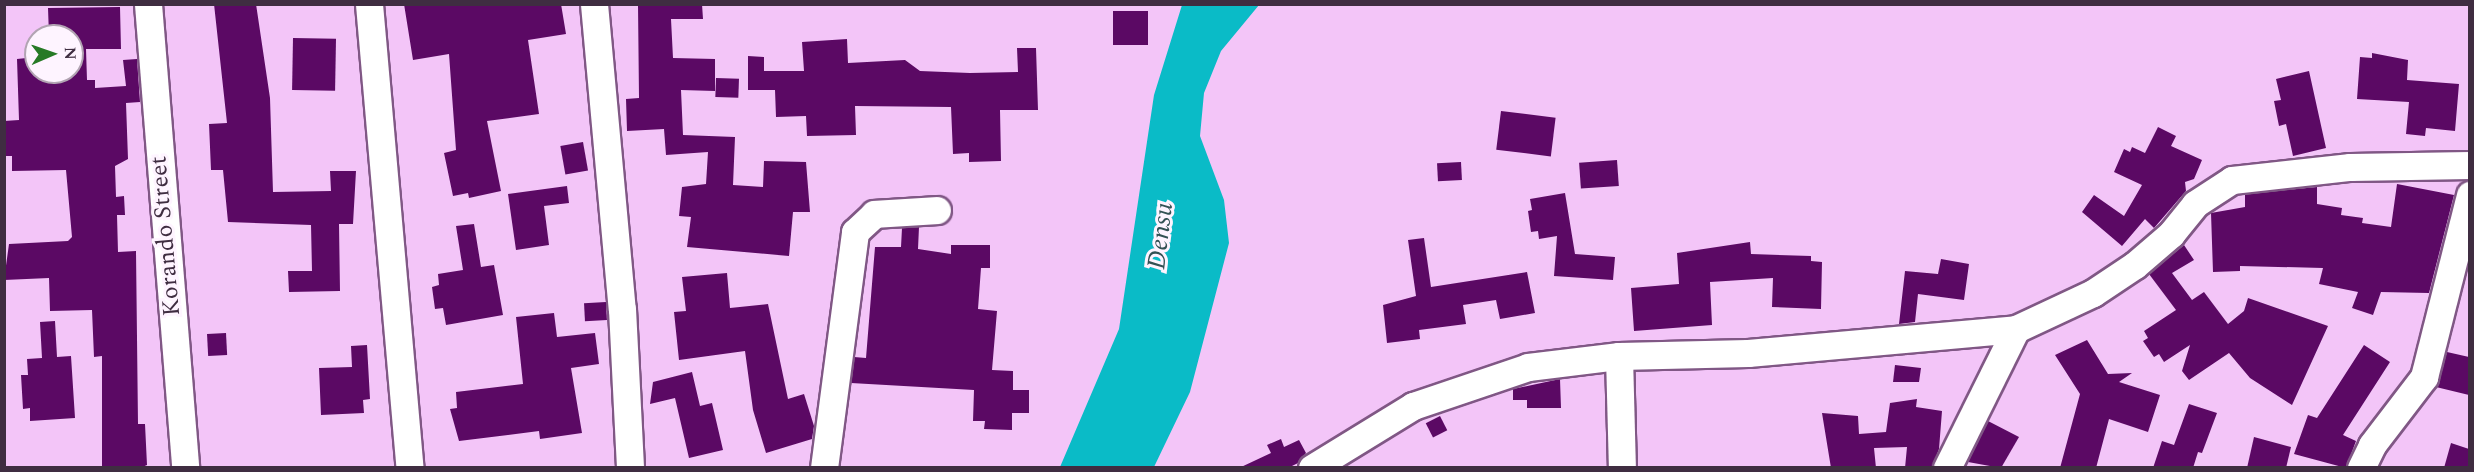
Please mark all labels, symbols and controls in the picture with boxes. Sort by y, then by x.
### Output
north arrow [24,24,84,84]
text: N [58,46,82,60]
street label: Korando Street [145,155,187,317]
water label: Densu [1141,201,1181,271]

